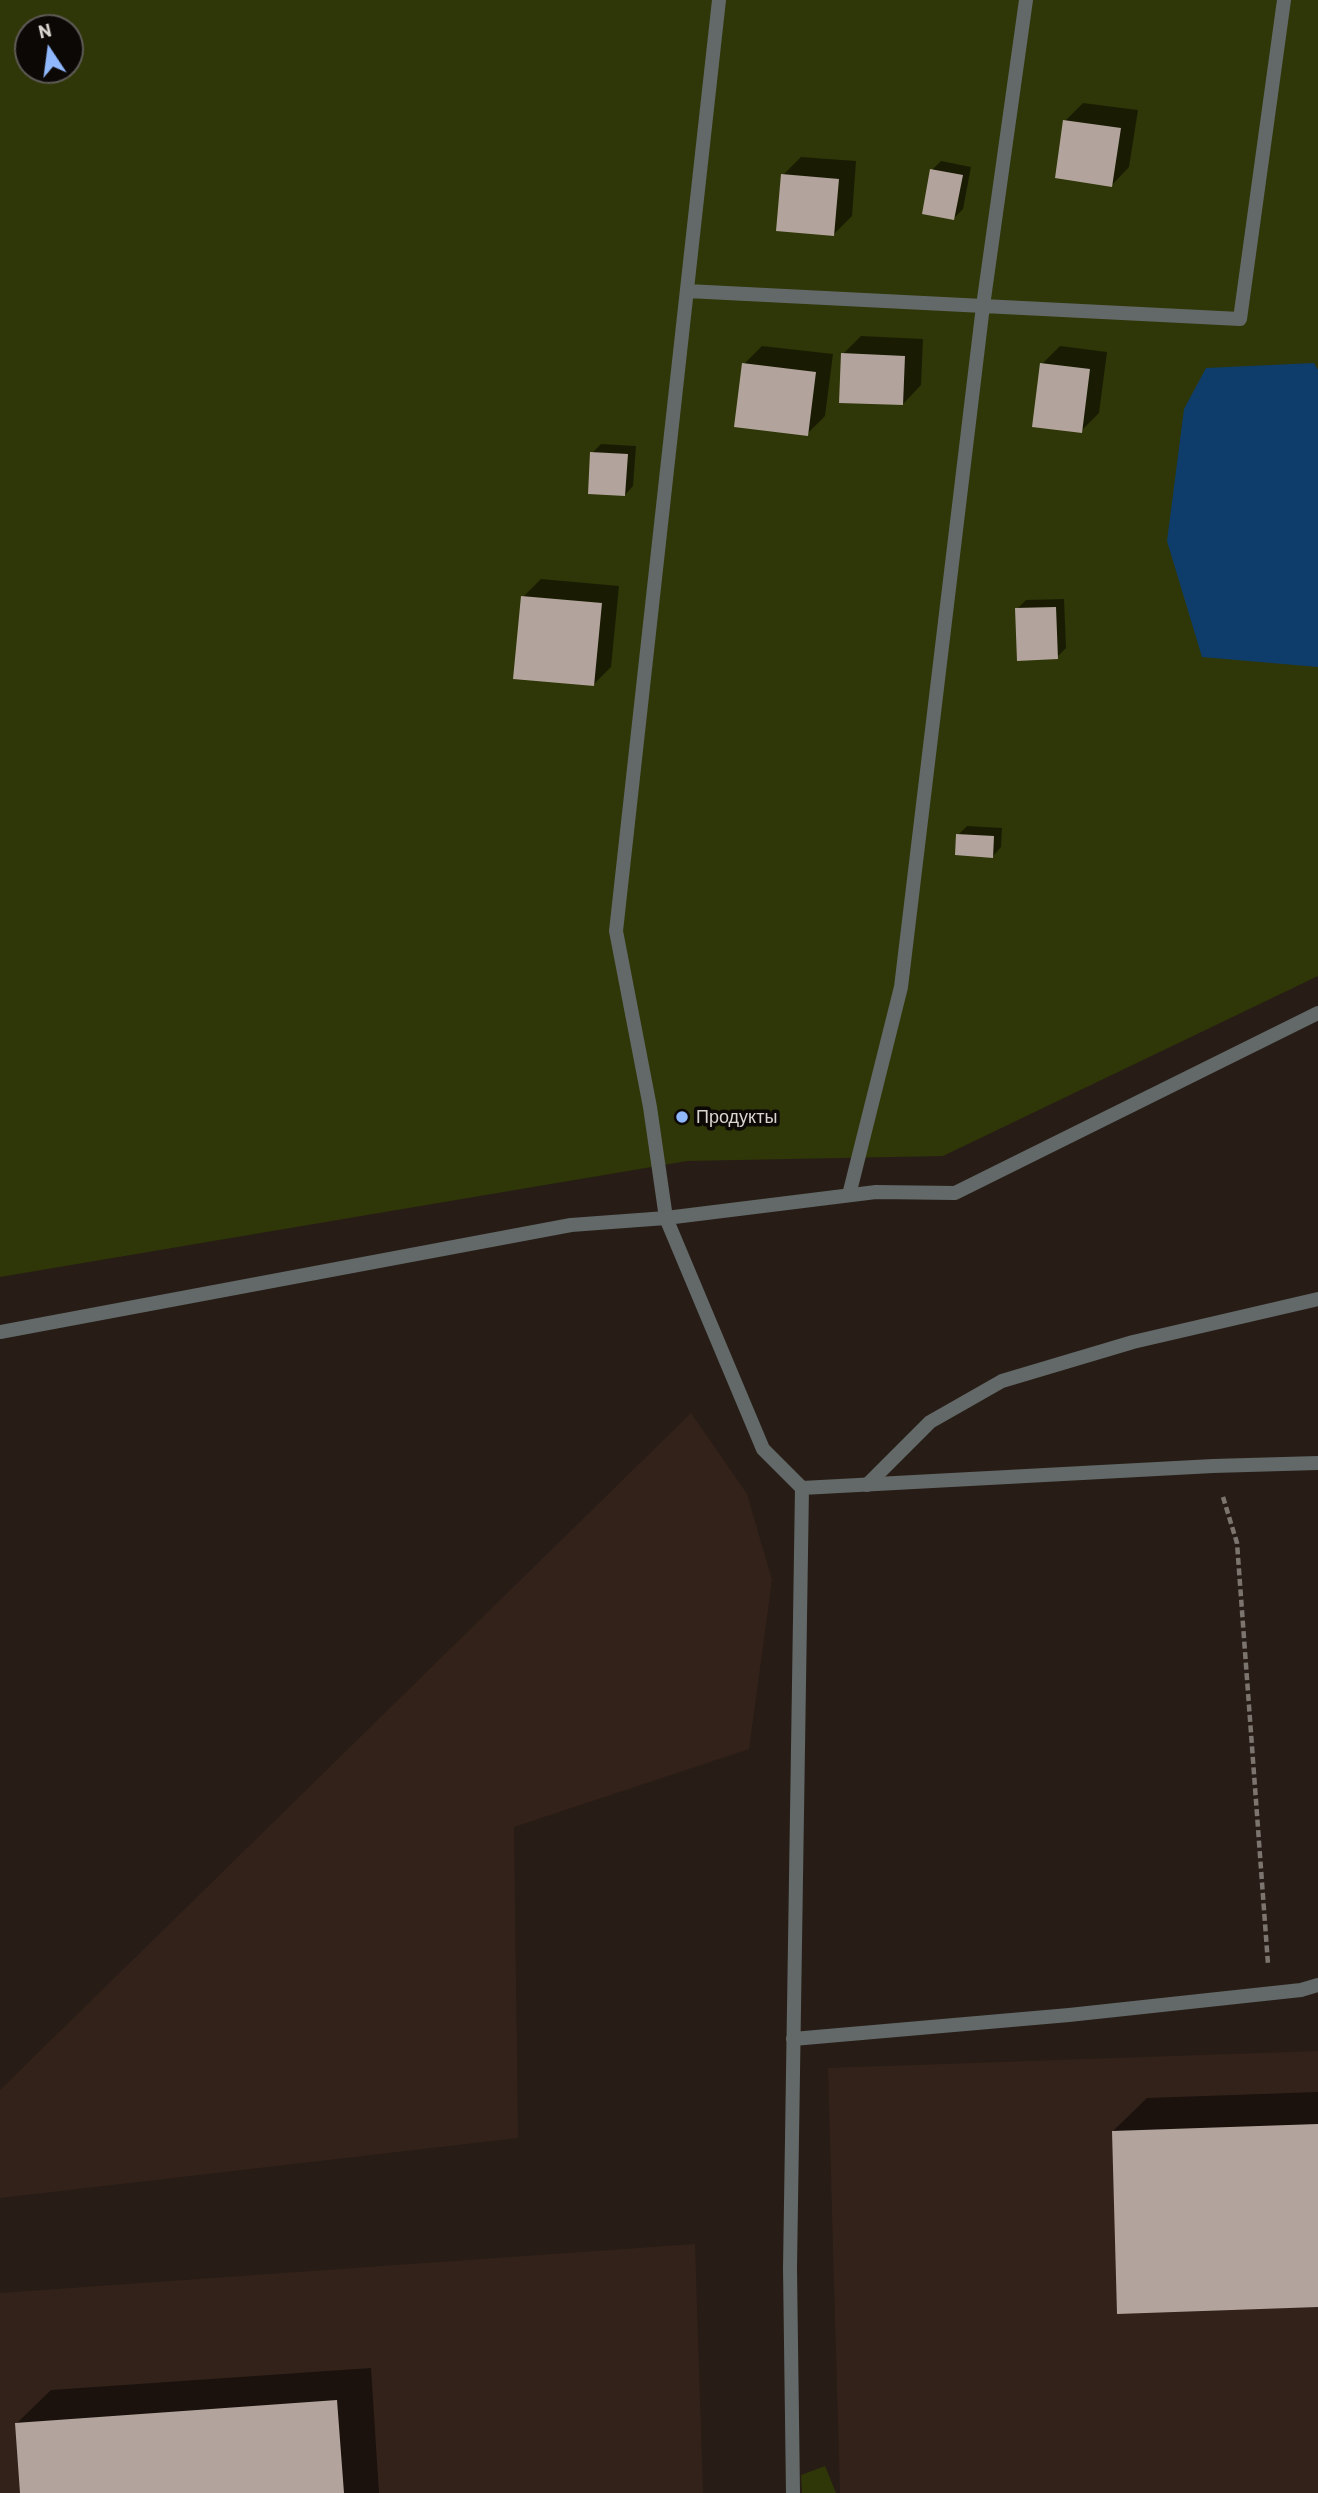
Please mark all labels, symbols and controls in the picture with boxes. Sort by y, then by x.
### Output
north arrow [14,14,84,84]
text: N [36,17,53,43]
place label: Продукты [696,1106,777,1128]
marker: Продукты [674,1109,690,1125]

